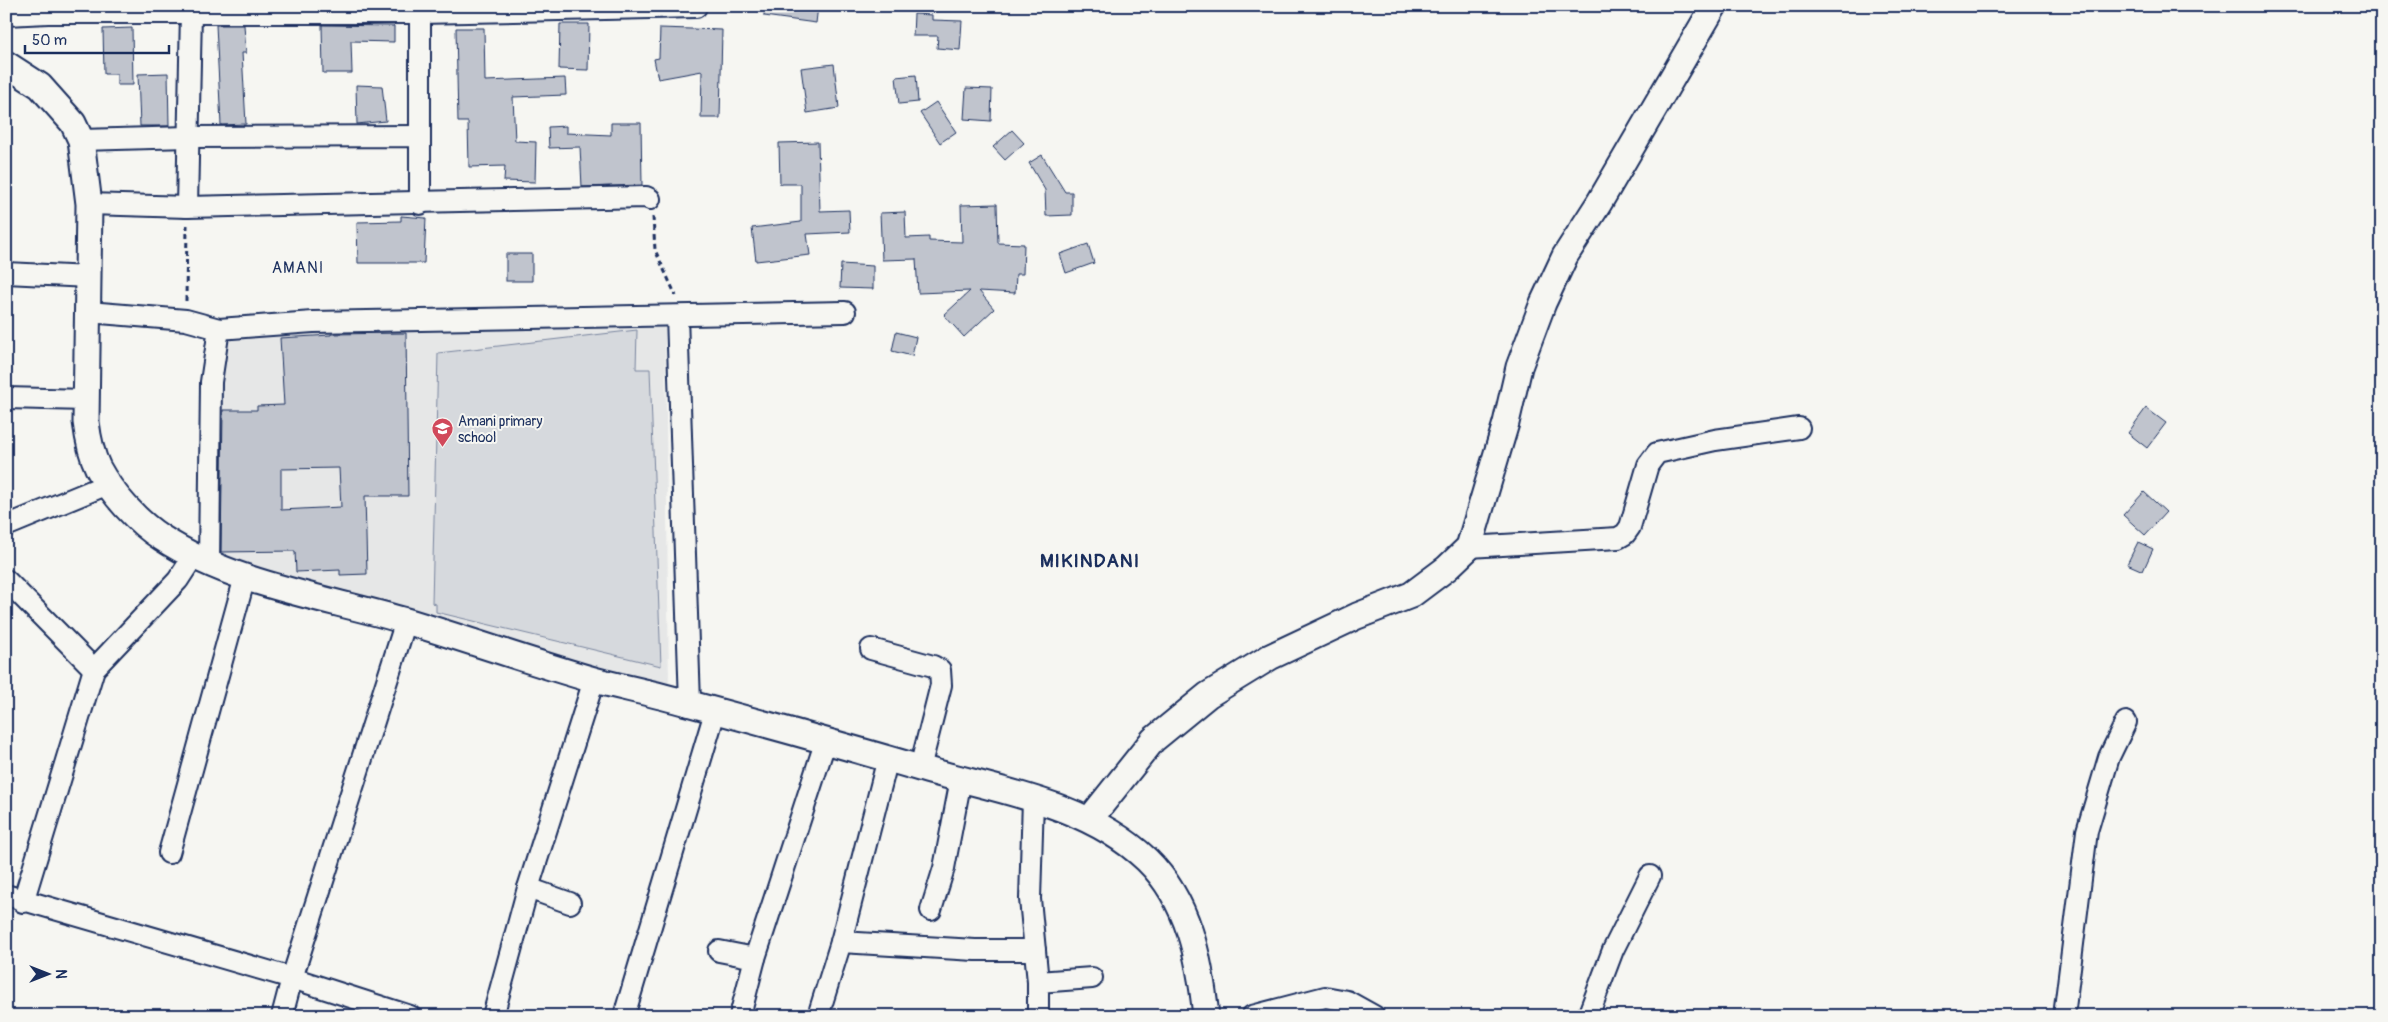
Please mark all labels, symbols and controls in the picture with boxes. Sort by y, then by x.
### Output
scale bar [25,22,169,54]
text: 50 m [32,31,67,50]
district label: AMANI [272,258,324,278]
place label: Amani primary school [458,413,542,446]
school or university icon: Amani primary school [430,417,454,448]
district label: MIKINDANI [1040,549,1140,573]
north arrow [22,950,72,1000]
text: N [52,969,69,979]

